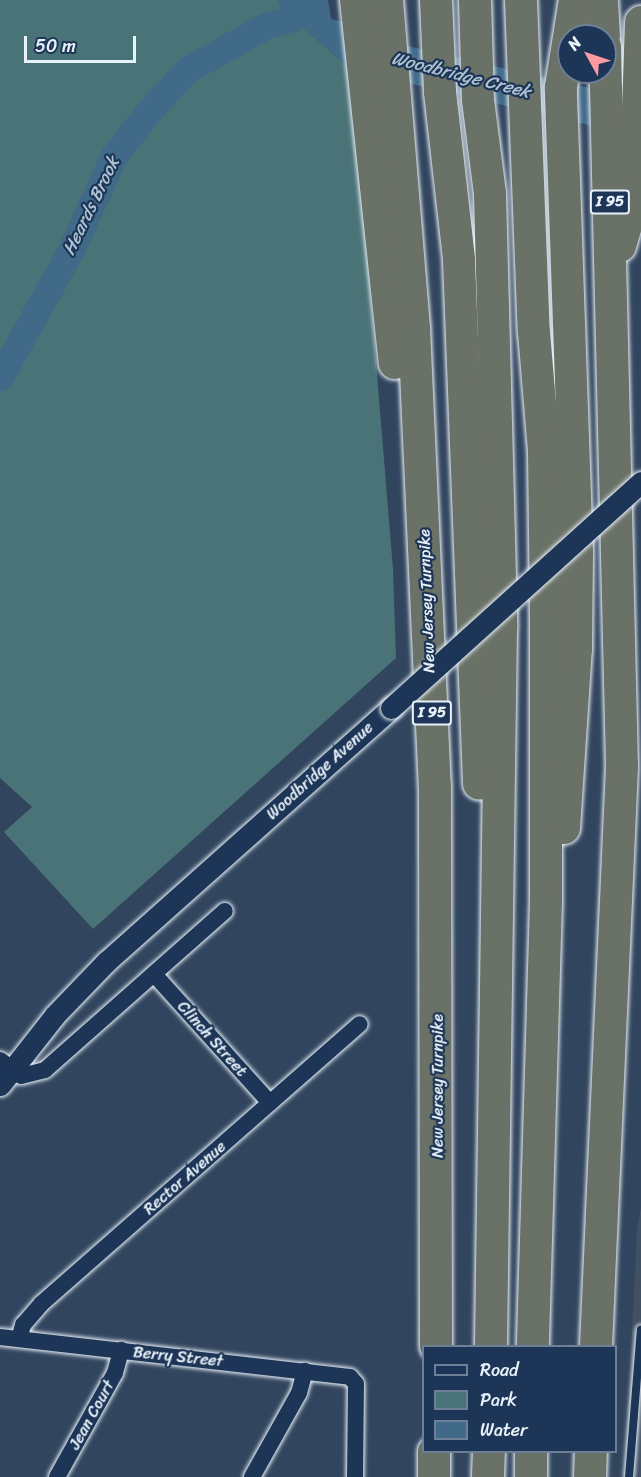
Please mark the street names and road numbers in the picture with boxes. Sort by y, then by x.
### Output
road number: I 95 [589,190,631,214]
street label: New Jersey Turnpike [415,528,439,674]
road number: I 95 [411,701,453,725]
street label: Woodbridge Avenue [263,718,377,824]
street label: Clinch Street [173,997,251,1081]
street label: New Jersey Turnpike [428,1013,448,1159]
street label: Rector Avenue [140,1137,230,1219]
street label: Berry Street [132,1343,224,1371]
street label: Jean Court [65,1377,119,1453]

